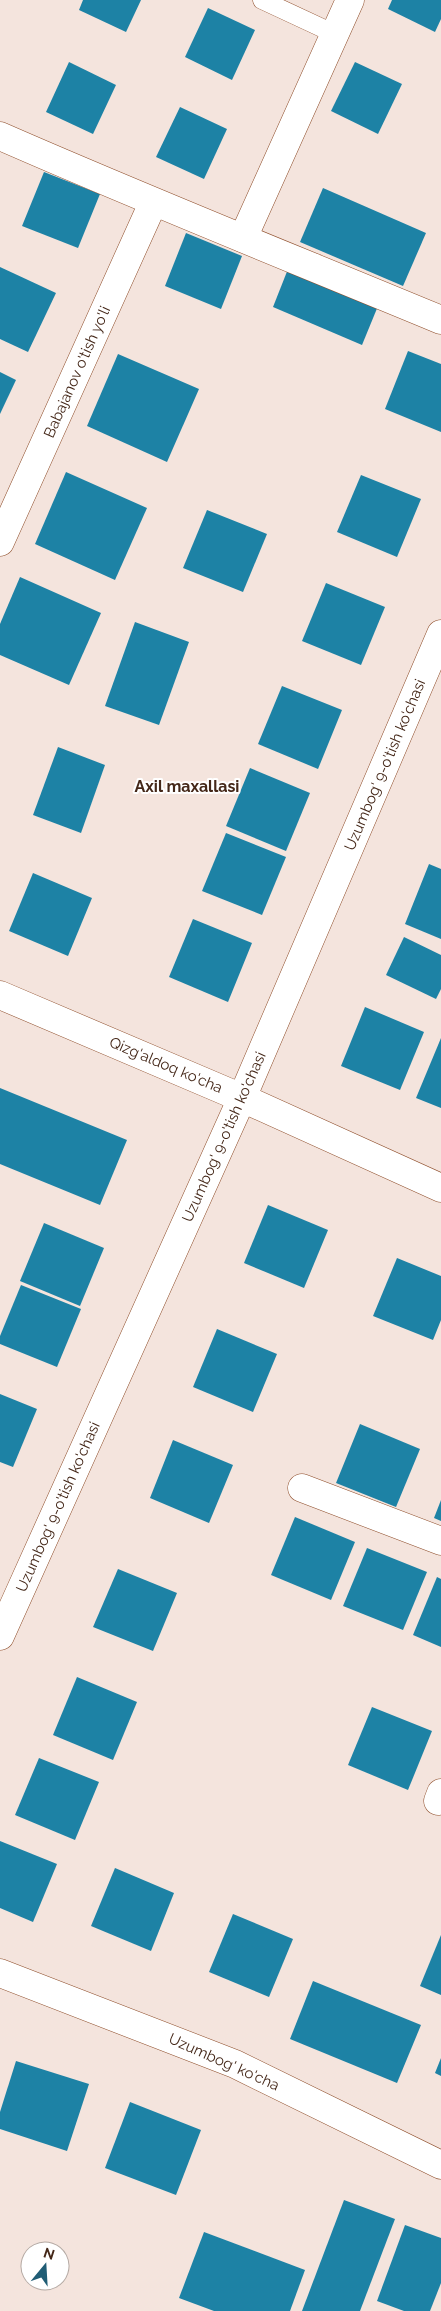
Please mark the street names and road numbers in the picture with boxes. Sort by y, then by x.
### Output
street label: Babajanov o'tish yo'li [40,303,114,441]
street label: Uzumbog' 9-o'tish ko'chasi [341,677,429,853]
street label: Qizg'aldoq ko'cha [107,1033,225,1097]
street label: Uzumbog' 9-o'tish ko'chasi [178,1049,270,1225]
street label: Uzumbog' 9-o'tish ko'chasi [12,1419,104,1595]
street label: Uzumbog' ko'cha [166,2030,282,2094]

